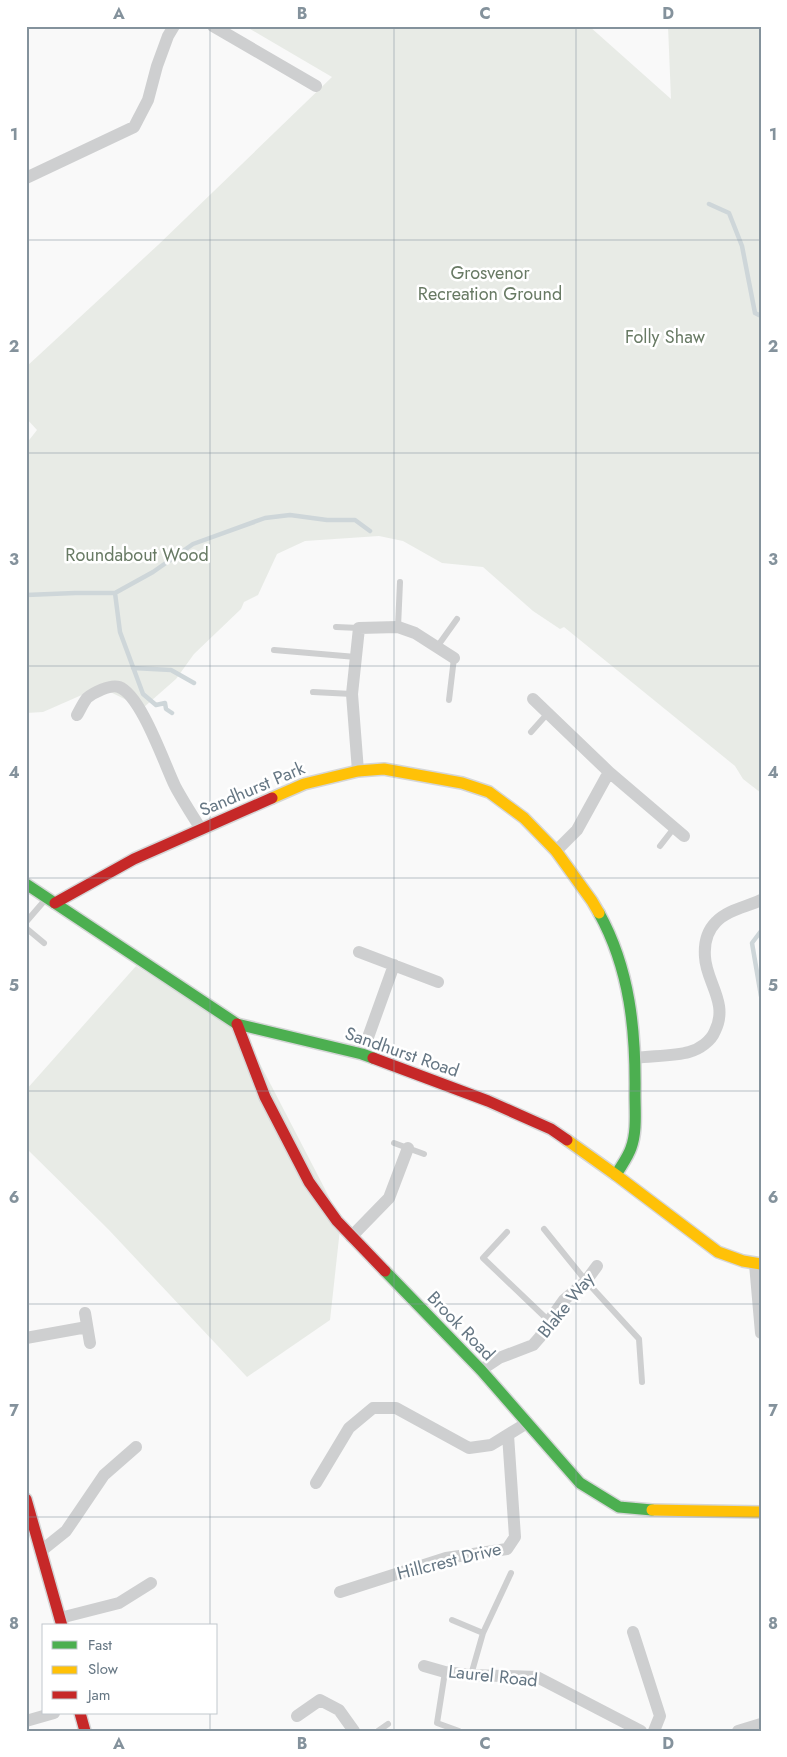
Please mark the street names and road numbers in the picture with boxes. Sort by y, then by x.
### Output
street label: Sandhurst Park [195,755,309,823]
street label: Sandhurst Road [341,1020,463,1084]
street label: Blake Way [531,1267,601,1343]
street label: Brook Road [421,1285,501,1367]
street label: Hillcrest Drive [394,1535,504,1587]
street label: Laurel Road [447,1658,539,1694]

